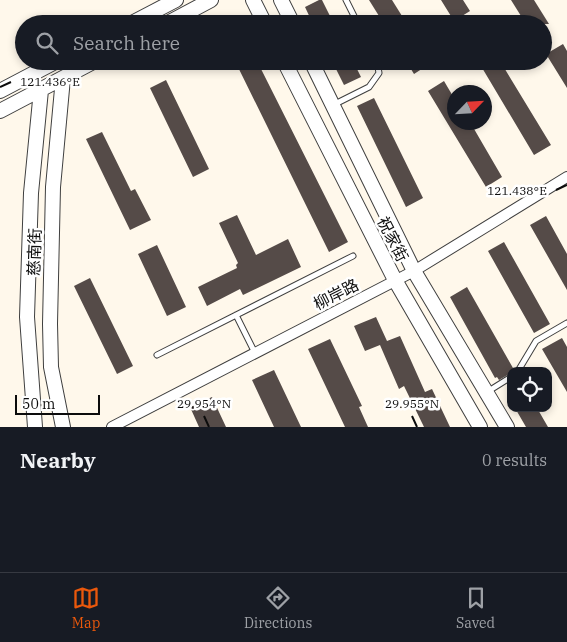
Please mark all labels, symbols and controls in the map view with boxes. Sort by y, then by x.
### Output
search box [15,15,552,70]
icon: search [33,29,61,57]
text: Search here [73,31,180,55]
text: 121.436°E [20,74,80,89]
north arrow [447,85,492,130]
text: 121.438°E [487,183,547,198]
street label: 祝家街 [373,213,413,265]
street label: 慈南街 [23,228,45,276]
street label: 柳岸路 [310,274,362,314]
map controls [507,367,552,412]
button: locate [507,367,552,412]
scale bar [15,392,100,415]
text: 50 m [22,395,55,413]
text: 29.954°N [177,396,231,411]
text: 29.955°N [385,396,439,411]
text: Nearby [20,446,96,474]
text: 0 results [482,450,547,470]
tab: Map [72,584,100,632]
tab: Directions [244,584,312,632]
tab: Saved [456,584,495,632]

